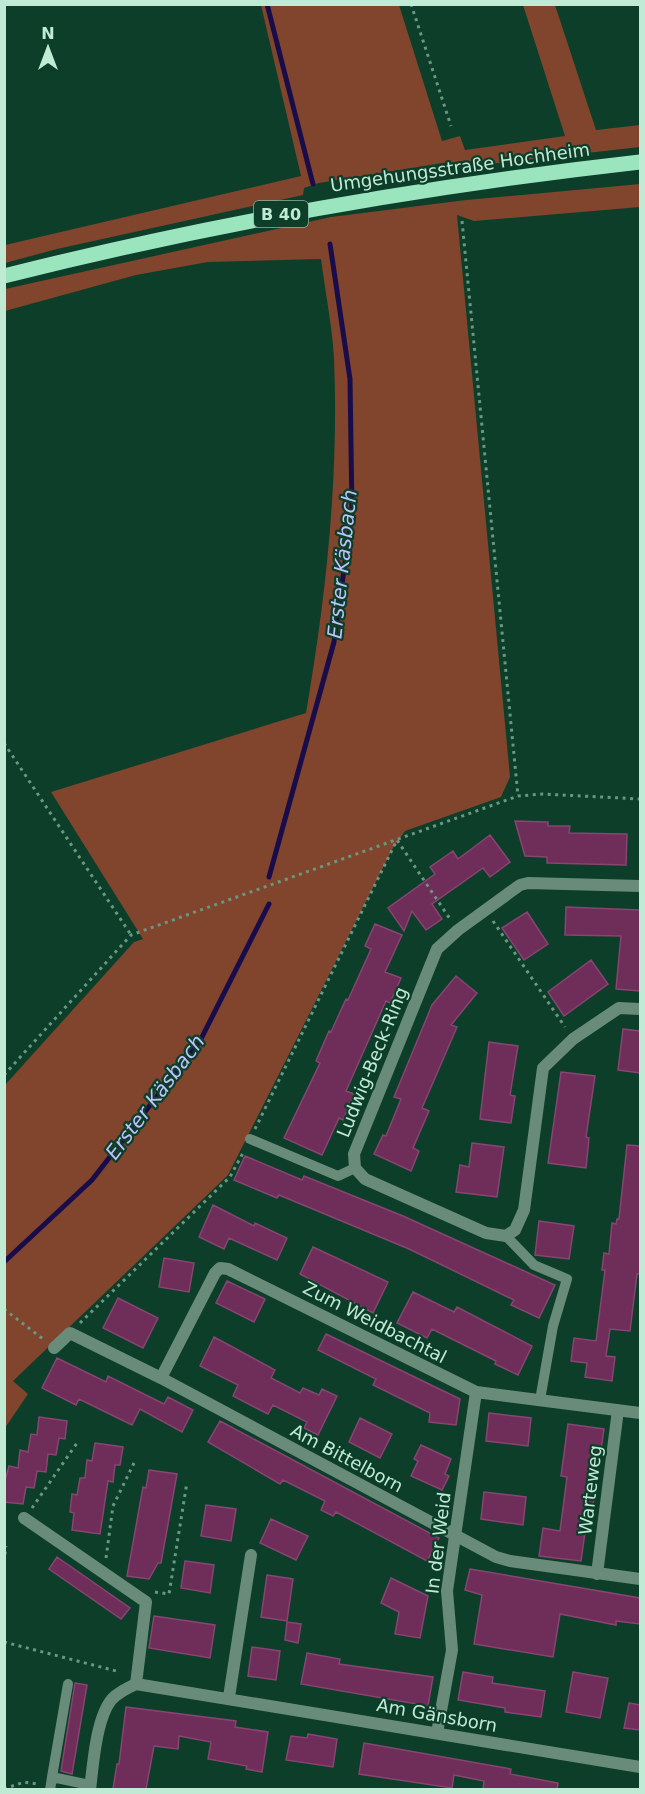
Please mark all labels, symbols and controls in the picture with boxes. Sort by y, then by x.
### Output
north arrow [18,18,78,78]
text: N [41,24,55,43]
street label: Umgehungsstraße Hochheim [329,138,591,196]
road number: B 40 [254,201,308,227]
water label: Erster Käsbach [322,488,362,640]
street label: Ludwig-Beck-Ring [332,984,412,1140]
water label: Erster Käsbach [100,1030,210,1164]
street label: Zum Weidbachtal [300,1277,450,1367]
street label: Am Bittelborn [287,1420,407,1496]
street label: Warteweg [574,1444,606,1536]
street label: In der Weid [421,1491,455,1595]
street label: Am Gänsborn [375,1694,499,1736]

